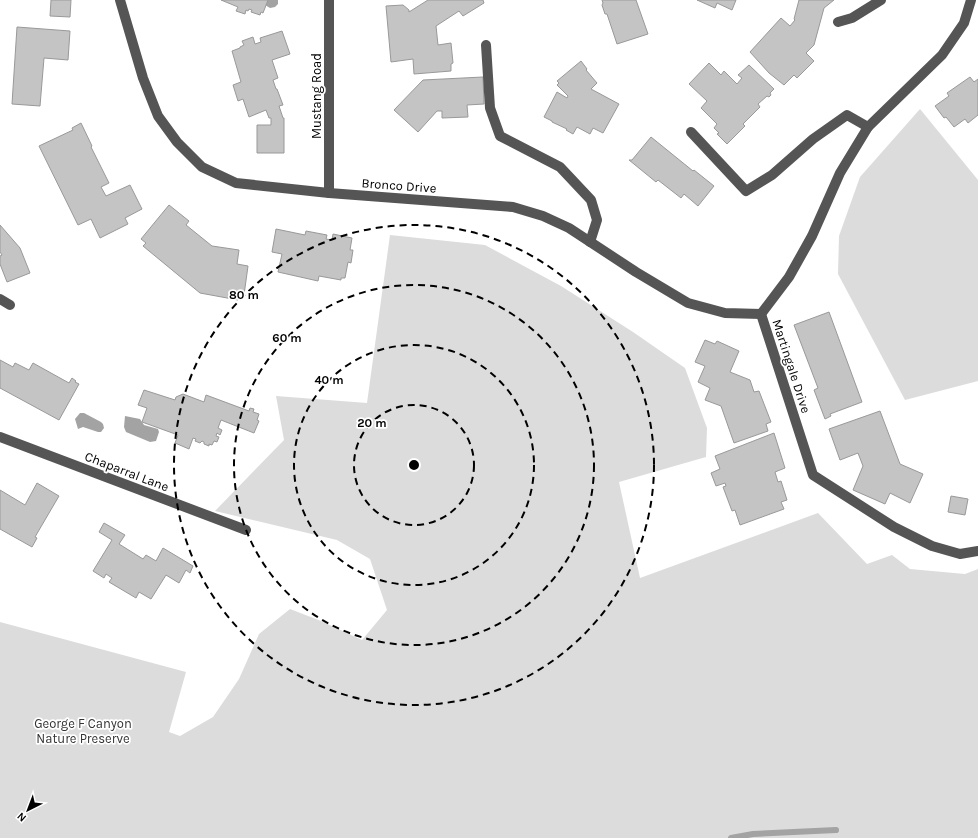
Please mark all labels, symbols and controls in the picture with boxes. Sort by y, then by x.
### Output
street label: Mustang Road [309,53,324,139]
street label: Bronco Drive [361,175,437,196]
text: 80 m [229,288,259,302]
street label: Martingale Drive [769,317,814,415]
text: 60 m [272,331,302,345]
text: 40 m [314,373,344,387]
text: 20 m [357,416,387,430]
street label: Chaparral Lane [83,449,171,494]
centre of rings [407,458,421,472]
park label: George F Canyon Nature Preserve [34,716,132,746]
north arrow [8,790,48,830]
text: N [14,810,29,825]

